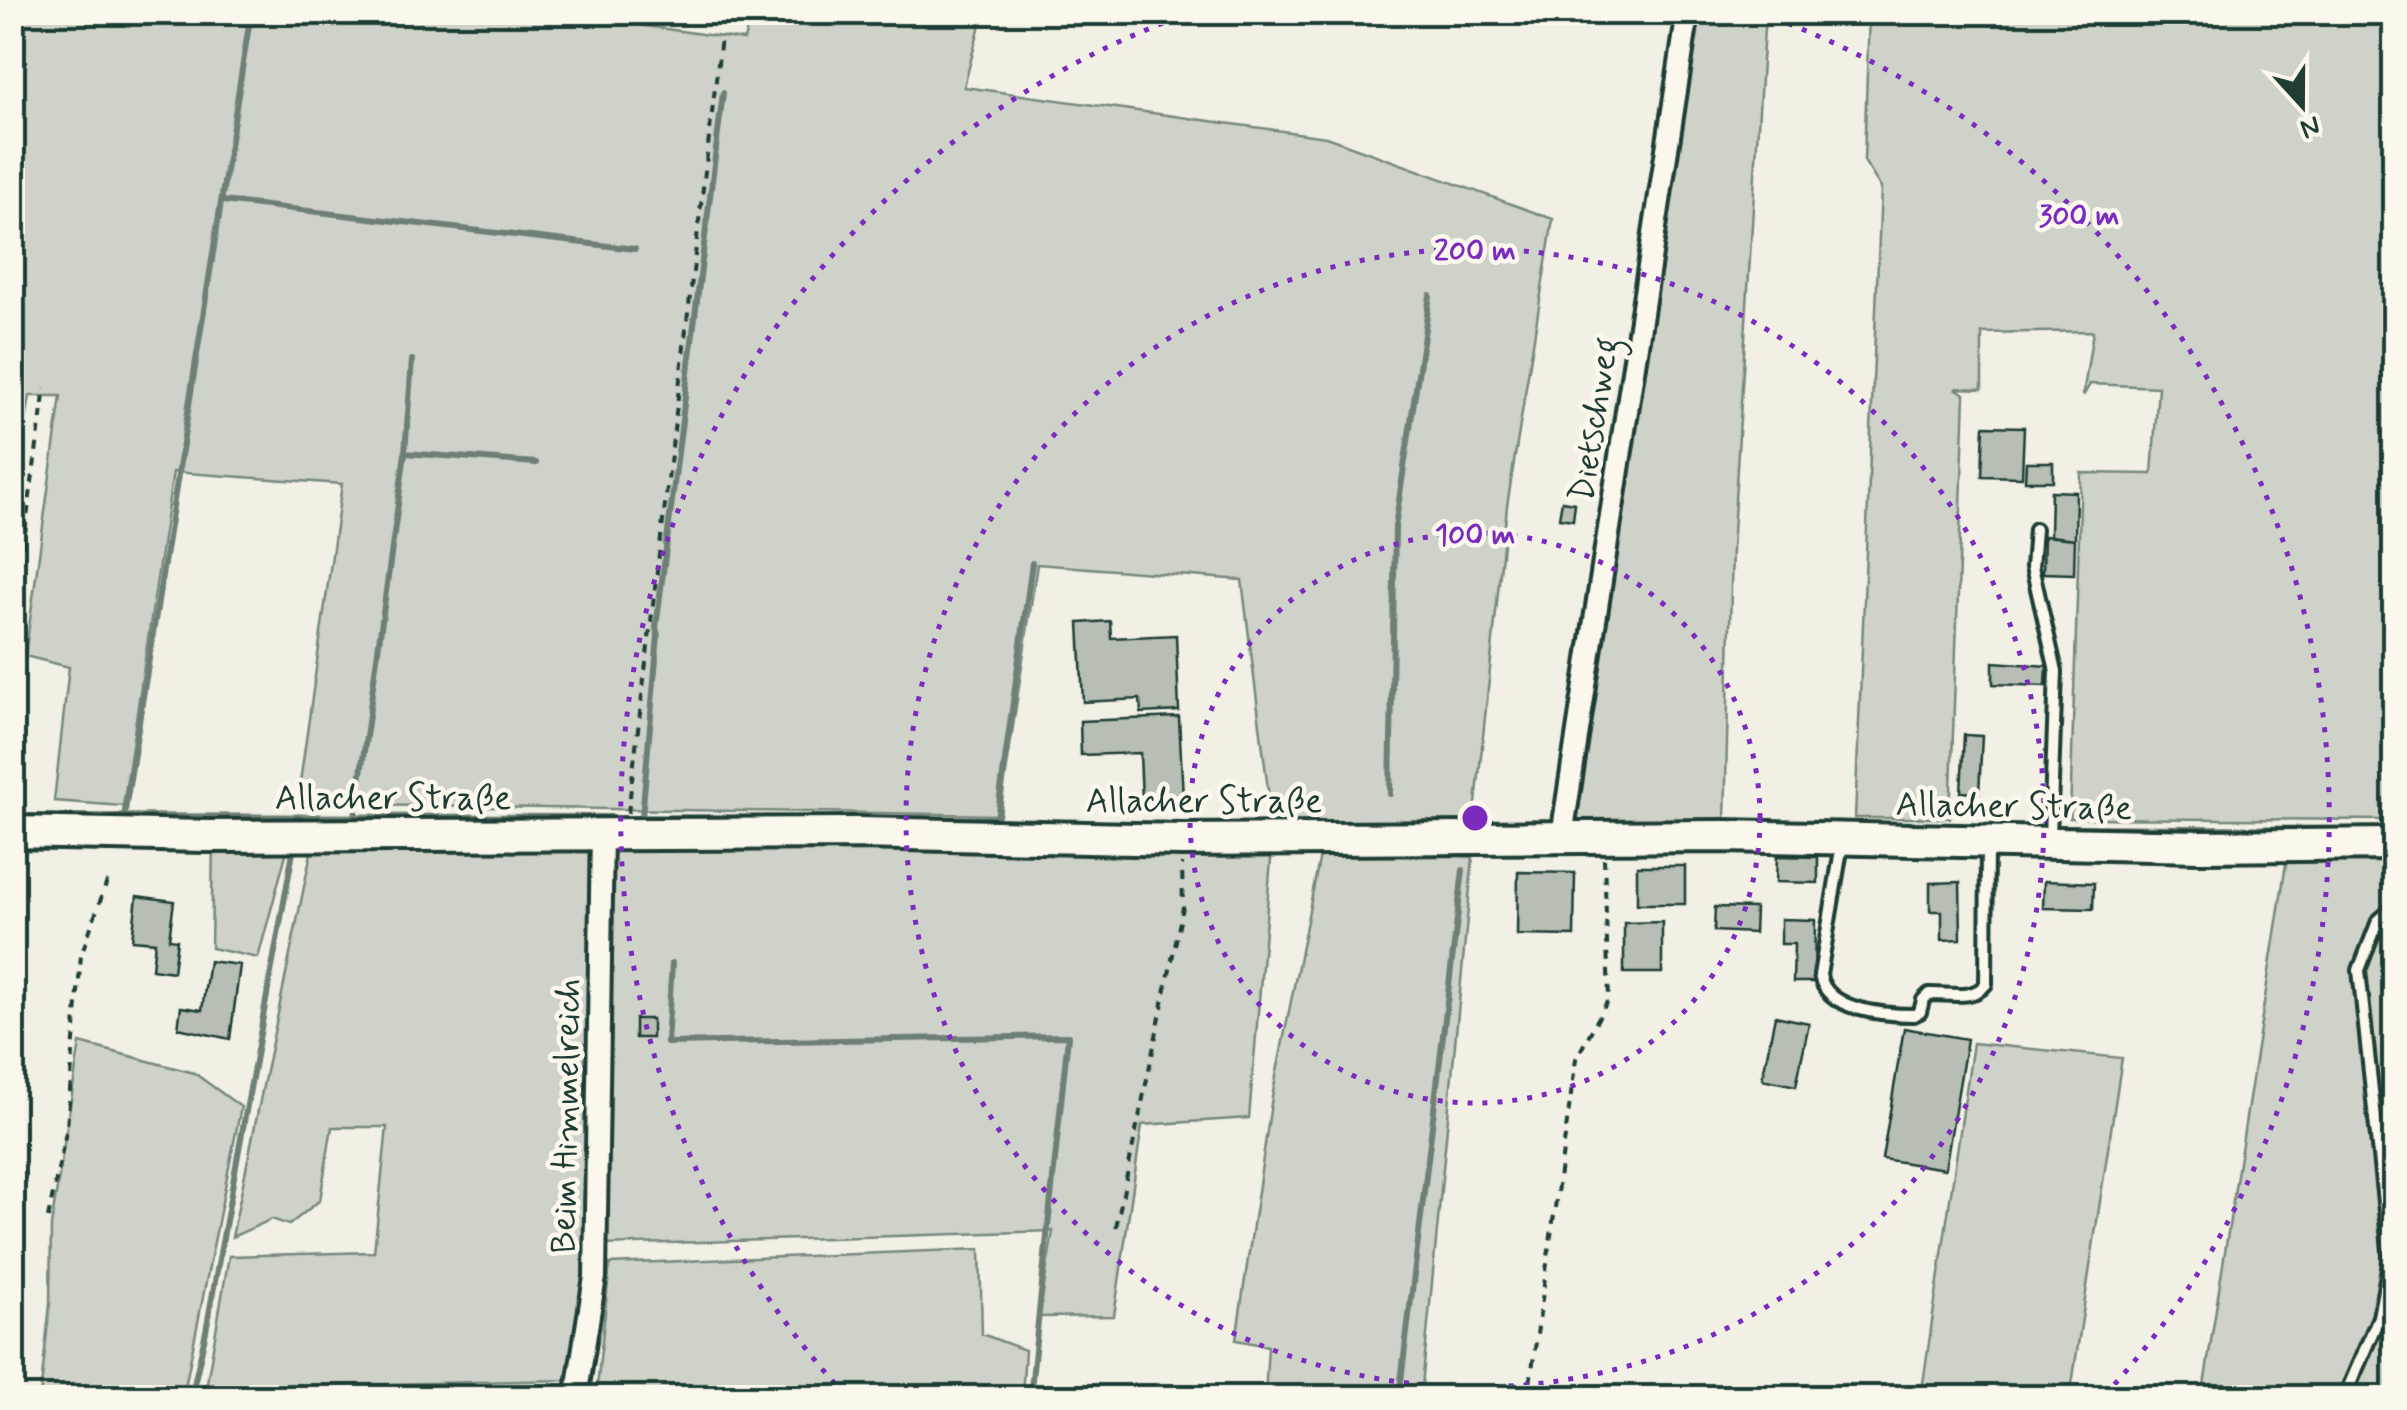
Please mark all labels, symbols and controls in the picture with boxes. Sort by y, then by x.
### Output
north arrow [2252,55,2352,155]
text: N [2295,105,2325,147]
text: 300 m [2039,197,2119,236]
text: 200 m [1434,232,1516,271]
street label: Dietschweg [1559,334,1635,506]
text: 100 m [1435,516,1515,555]
street label: Allacher Straße [275,776,511,822]
street label: Allacher Straße [1086,779,1322,825]
street label: Allacher Straße [1895,782,2133,832]
centre of rings [1457,800,1493,836]
street label: Beim Himmelreich [542,978,592,1254]

